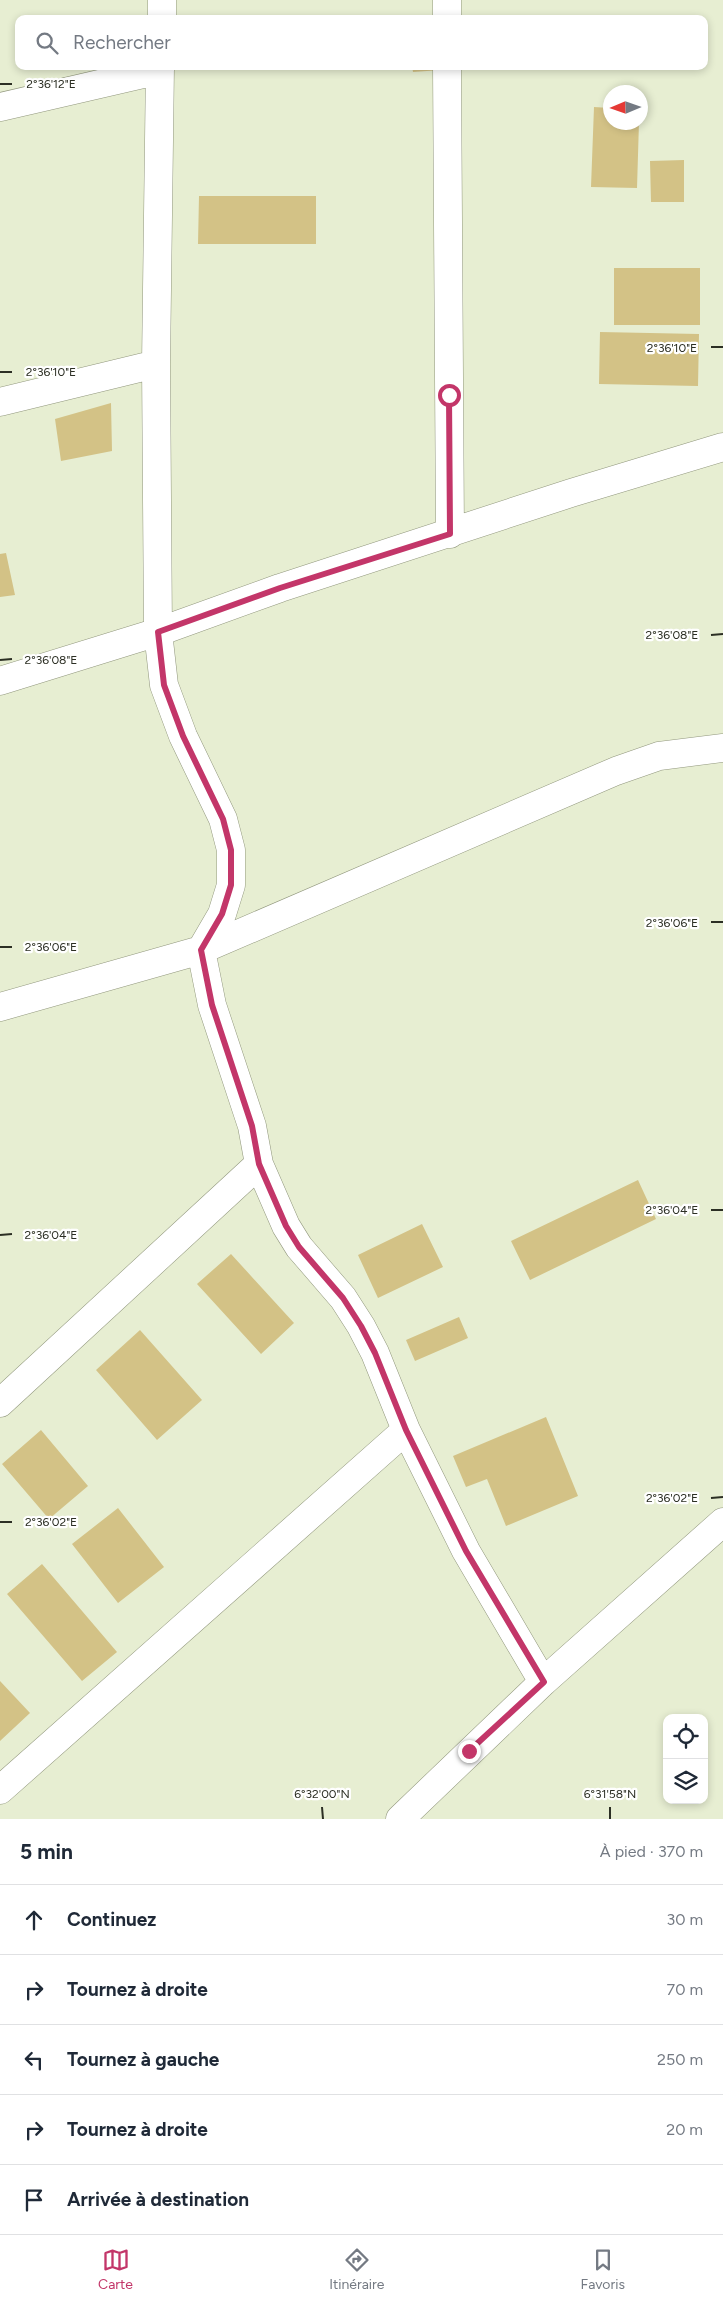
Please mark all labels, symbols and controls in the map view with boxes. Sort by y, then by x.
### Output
search box [15,15,708,70]
icon: search [33,29,61,57]
text: Rechercher [73,31,171,54]
text: 2°36'12"E [26,77,76,91]
north arrow [603,85,648,130]
text: 2°36'10"E [647,341,697,355]
text: 2°36'10"E [26,365,76,379]
route start [438,384,461,407]
text: 2°36'08"E [646,628,698,642]
text: 2°36'08"E [25,653,77,667]
text: 2°36'06"E [646,916,698,930]
text: 2°36'06"E [25,940,77,954]
text: 2°36'04"E [646,1203,698,1217]
text: 2°36'04"E [25,1228,77,1242]
text: 2°36'02"E [646,1491,698,1505]
text: 2°36'02"E [25,1515,77,1529]
map controls [663,1714,708,1804]
button: locate [663,1714,708,1759]
route end [458,1740,481,1763]
button: layers [663,1759,708,1804]
text: 6°32'00"N [294,1787,350,1801]
text: 6°31'58"N [584,1787,636,1801]
text: 5 min [20,1839,73,1864]
text: À pied · 370 m [600,1842,703,1861]
icon: ahead [20,1906,48,1934]
text: Continuez [67,1908,156,1931]
text: 30 m [666,1910,703,1929]
icon: right [20,1976,48,2004]
text: Tournez à droite [67,1978,208,2001]
text: 70 m [667,1980,703,1999]
icon: left [20,2046,48,2074]
text: Tournez à gauche [67,2048,219,2071]
text: 250 m [657,2050,703,2069]
icon: right [20,2116,48,2144]
text: Tournez à droite [67,2118,208,2141]
text: 20 m [666,2120,703,2139]
icon: arrive [20,2186,48,2214]
text: Arrivée à destination [67,2188,249,2211]
tab: Carte [98,2246,133,2293]
tab: Itinéraire [329,2246,384,2293]
tab: Favoris [581,2246,625,2293]

